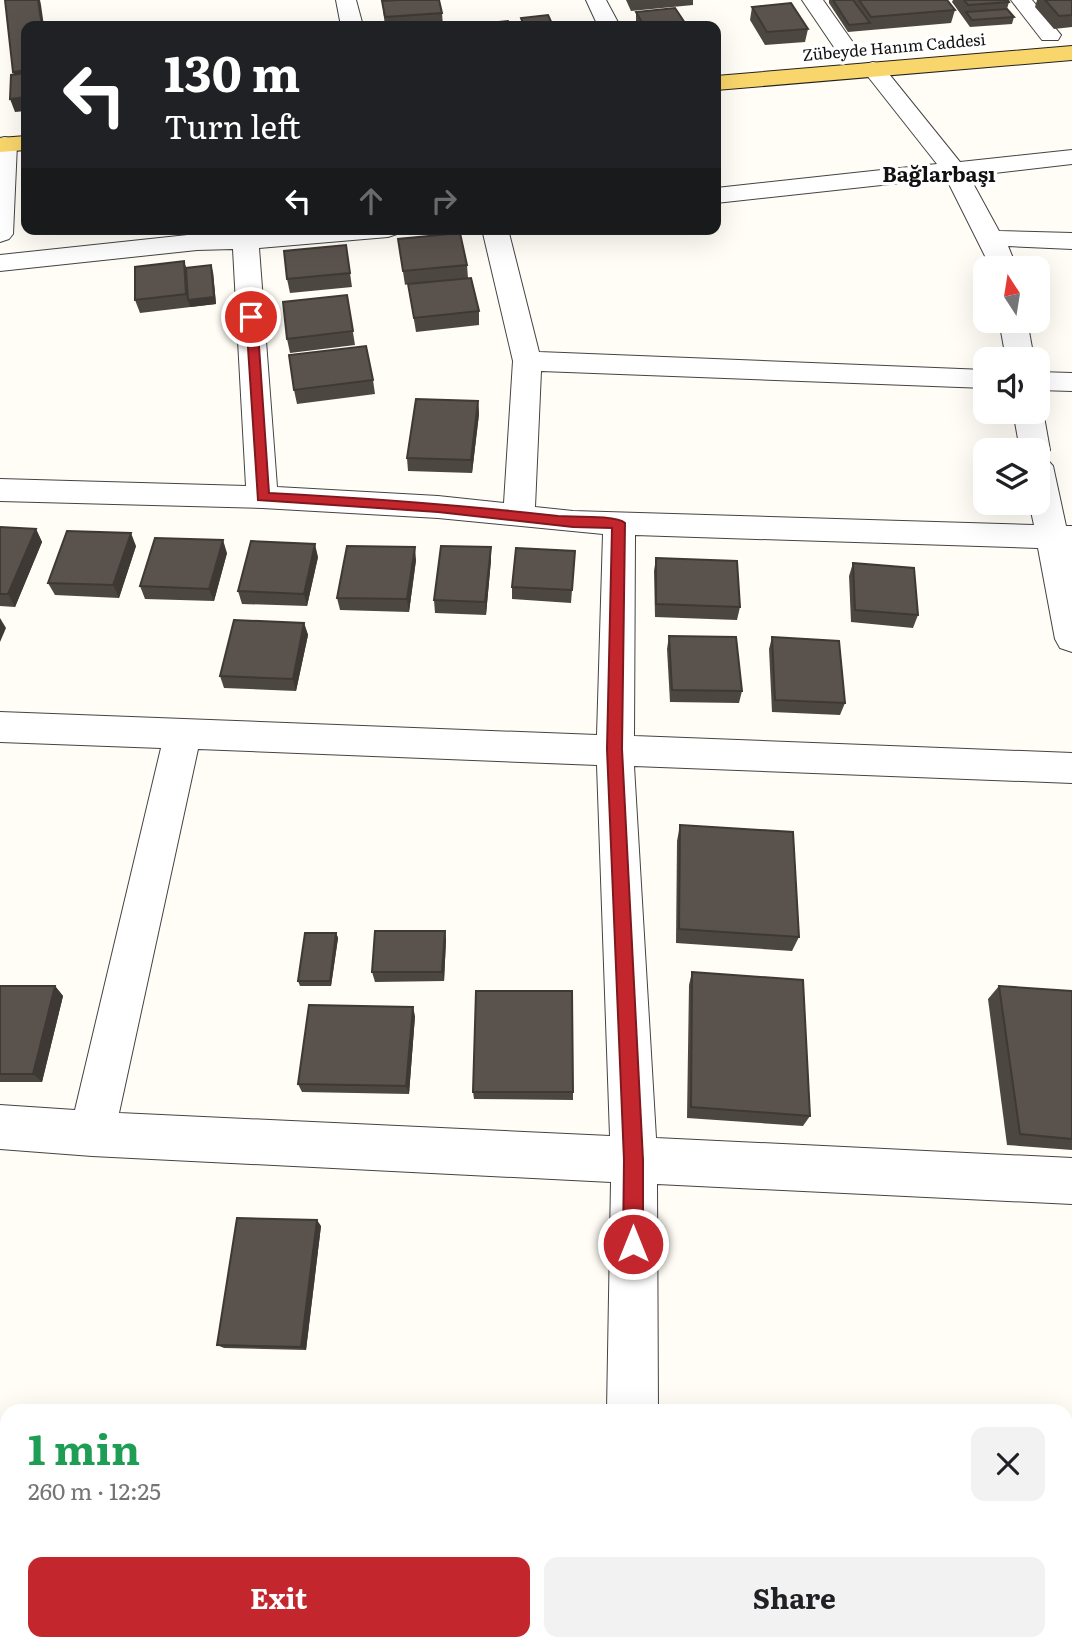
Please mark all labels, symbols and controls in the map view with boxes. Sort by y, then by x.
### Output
street label: Zübeyde Hanım Caddesi [801,26,987,66]
text: 130 m [164,34,300,107]
icon: left [49,49,140,140]
text: Turn left [164,101,301,149]
district label: Bağlarbaşı [882,157,996,188]
icon: left [279,182,317,220]
icon: ahead [352,182,390,220]
icon: right [425,182,463,220]
north arrow [973,256,1050,332]
map controls [973,256,1050,515]
pin [221,287,281,347]
icon: arrive [232,298,270,336]
button: sound [973,347,1050,424]
button: layers [973,438,1050,515]
position arrow [596,1207,670,1281]
text: 1 min [28,1416,140,1478]
button: close [971,1427,1045,1501]
text: 260 m · 12:25 [28,1473,161,1507]
button: Exit [28,1557,530,1637]
button: Share [544,1557,1045,1637]

